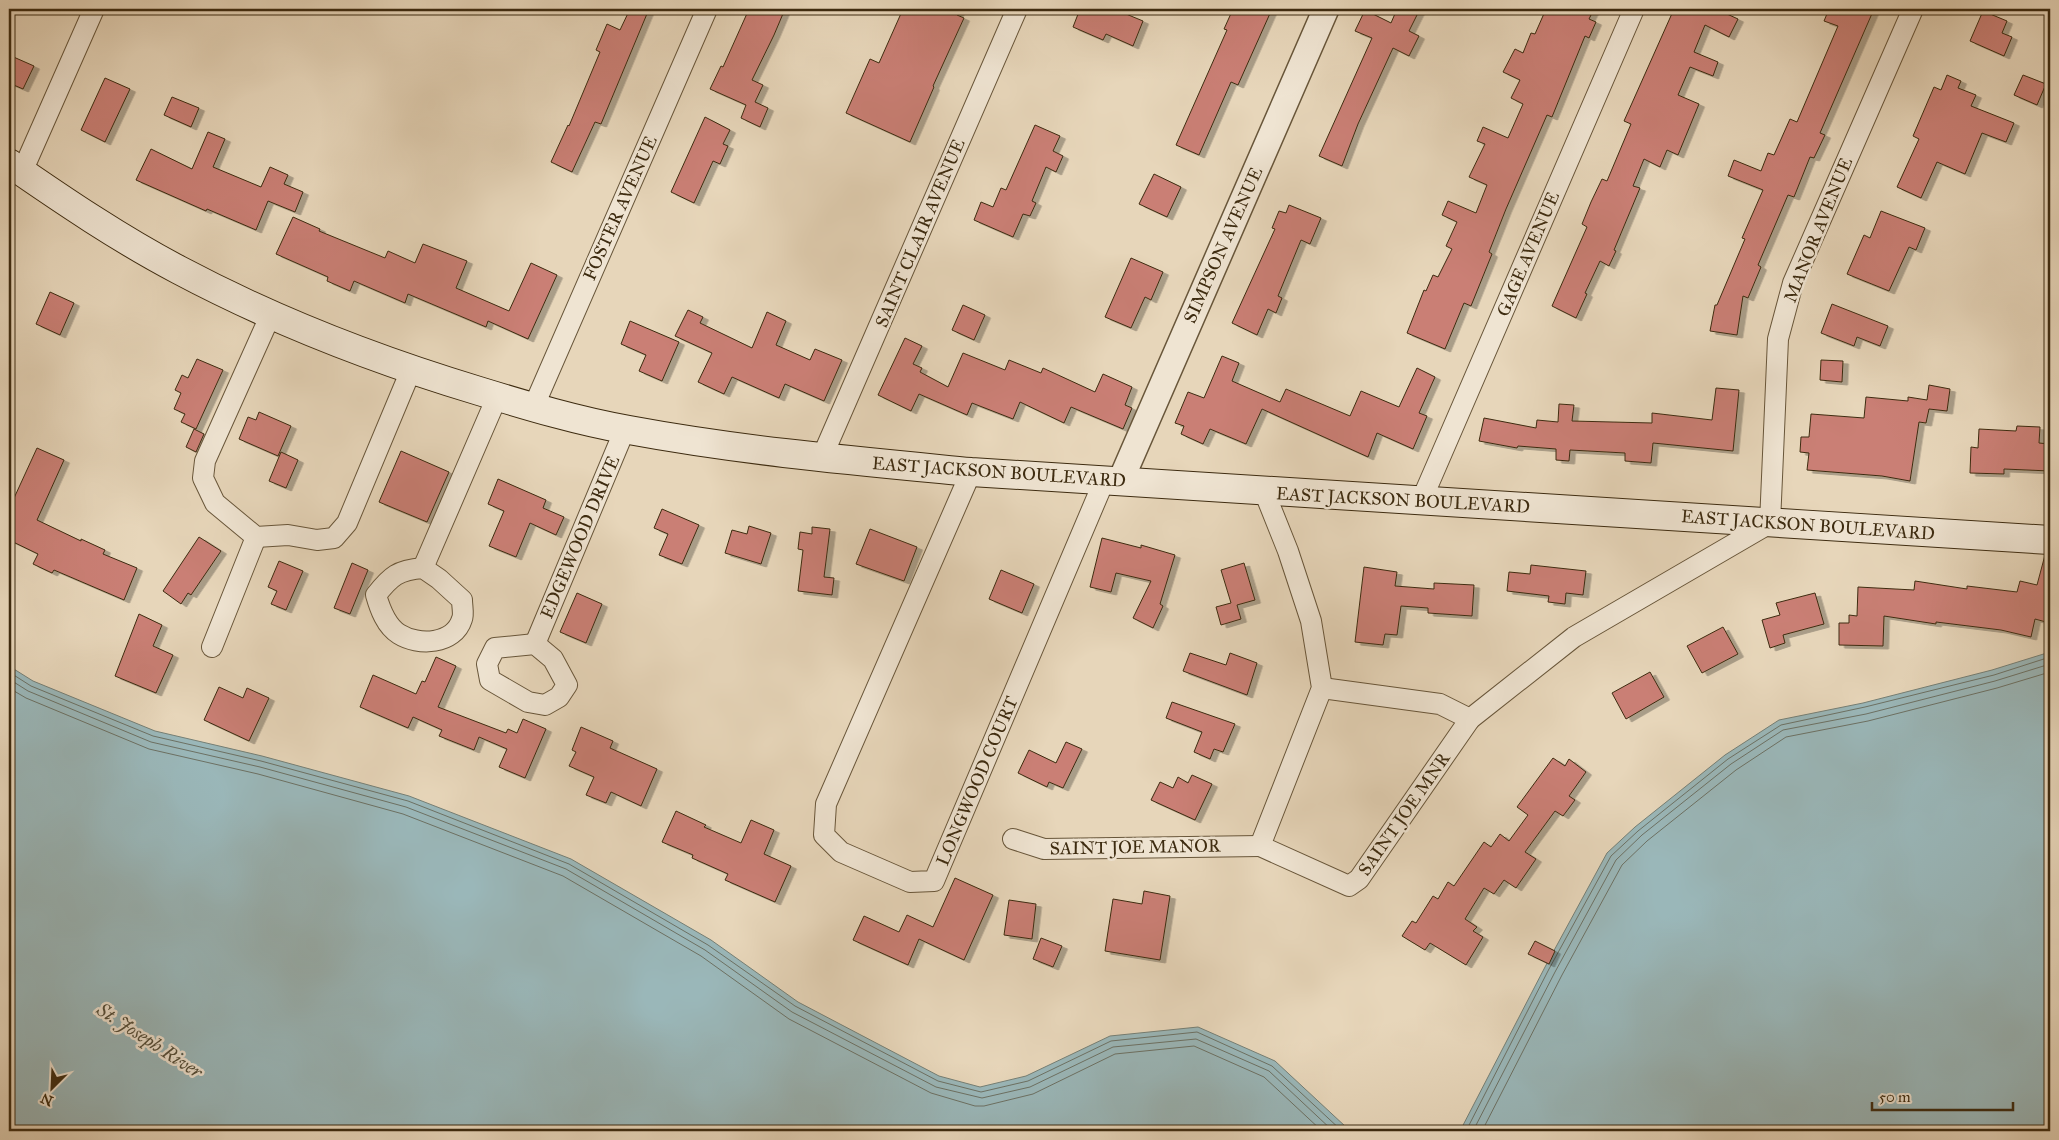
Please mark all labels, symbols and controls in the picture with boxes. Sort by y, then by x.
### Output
street label: FOSTER AVENUE [578,132,662,284]
street label: SAINT CLAIR AVENUE [870,135,970,331]
street label: MANOR AVENUE [1779,154,1857,306]
street label: SIMPSON AVENUE [1179,163,1267,326]
street label: GAGE AVENUE [1492,188,1564,320]
street label: EDGEWOOD DRIVE [536,452,624,622]
street label: EAST JACKSON BOULEVARD [871,452,1127,493]
street label: EAST JACKSON BOULEVARD [1275,482,1531,519]
street label: EAST JACKSON BOULEVARD [1680,505,1936,546]
street label: LONGWOOD COURT [931,693,1023,869]
street label: SAINT JOE MNR [1353,747,1456,880]
street label: SAINT JOE MANOR [1049,834,1222,860]
water label: St. Joseph River [91,997,208,1085]
north arrow [28,1062,78,1112]
scale bar [1872,1080,2013,1112]
text: 50 m [1879,1088,1911,1106]
text: N [38,1089,56,1110]

